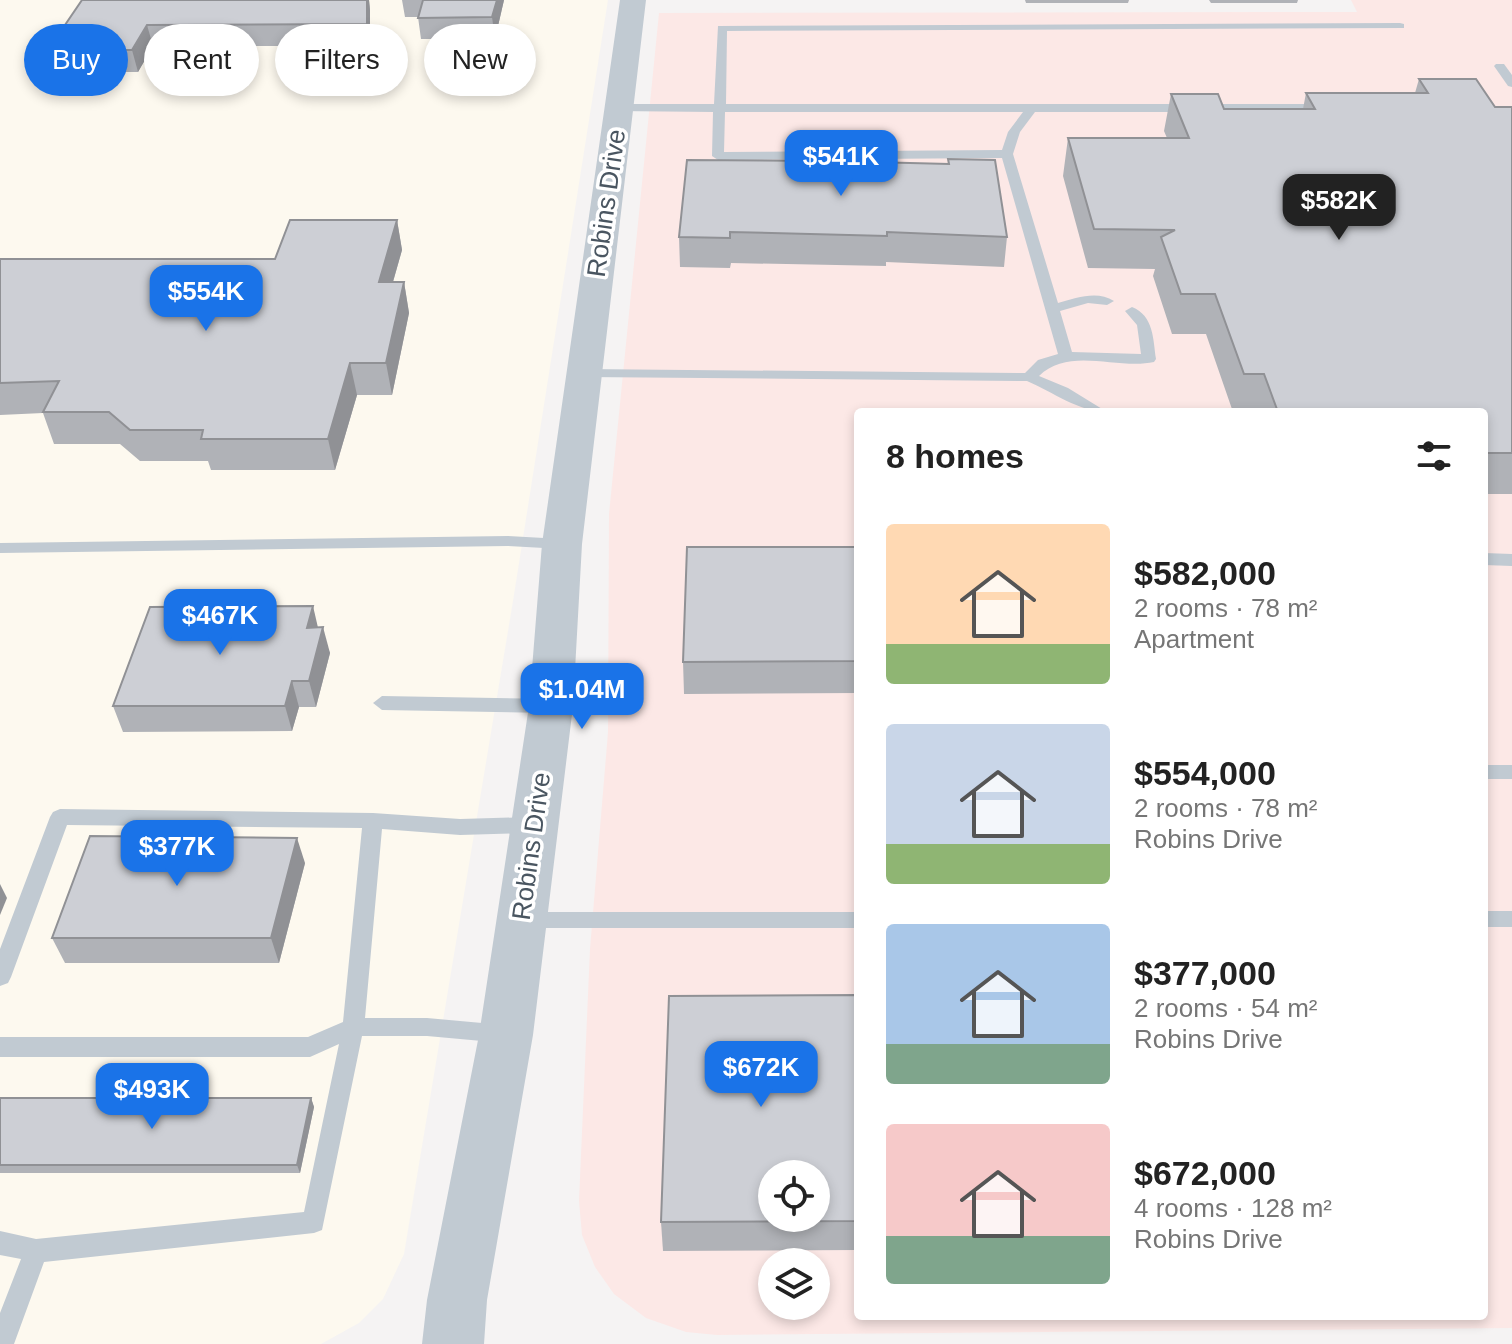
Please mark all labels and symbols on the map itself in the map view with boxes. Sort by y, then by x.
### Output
street label: Robins Drive [581,127,631,279]
pin: $541K [785,130,897,198]
pin: $582K [1283,174,1395,242]
pin: $554K [150,265,262,333]
pin: $467K [164,589,276,657]
pin: $1.04M [517,663,647,731]
street label: Robins Drive [506,770,556,922]
pin: $377K [121,820,233,888]
pin: $672K [705,1041,817,1109]
pin: $493K [96,1063,208,1131]

